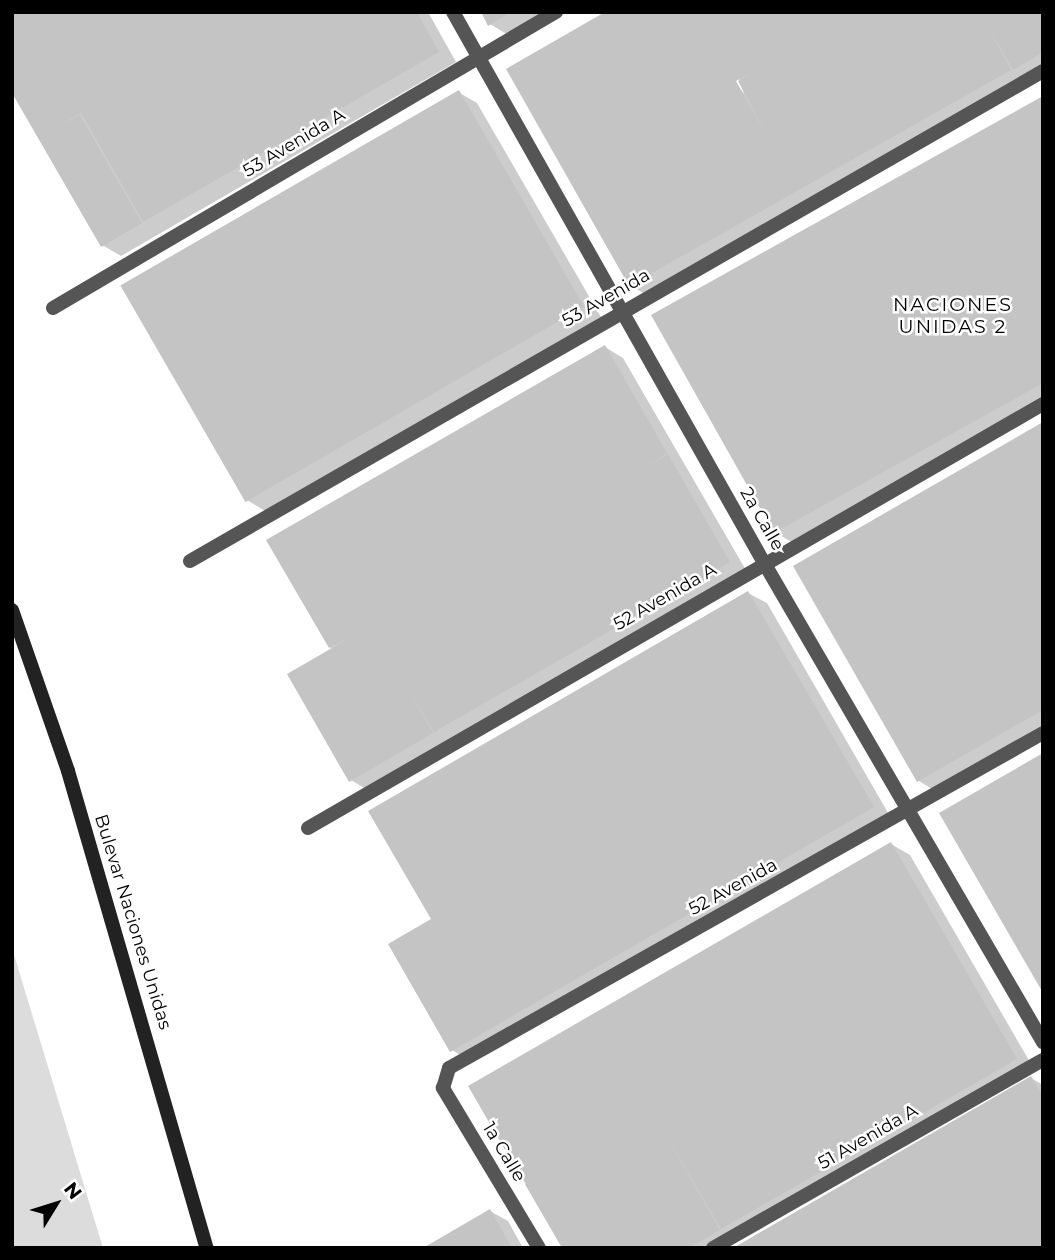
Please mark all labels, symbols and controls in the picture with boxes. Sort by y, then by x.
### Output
street label: 53 Avenida A [239,104,349,182]
street label: 53 Avenida [558,264,654,332]
district label: NACIONES UNIDAS 2 [894,294,1012,338]
street label: 2a Calle [735,484,789,554]
street label: 52 Avenida A [610,559,720,635]
street label: Bulevar Naciones Unidas [90,812,176,1032]
street label: 52 Avenida [685,854,781,920]
street label: 51 Avenida A [814,1100,922,1174]
street label: 1a Calle [478,1118,530,1186]
north arrow [21,1169,91,1239]
text: N [59,1178,87,1204]

